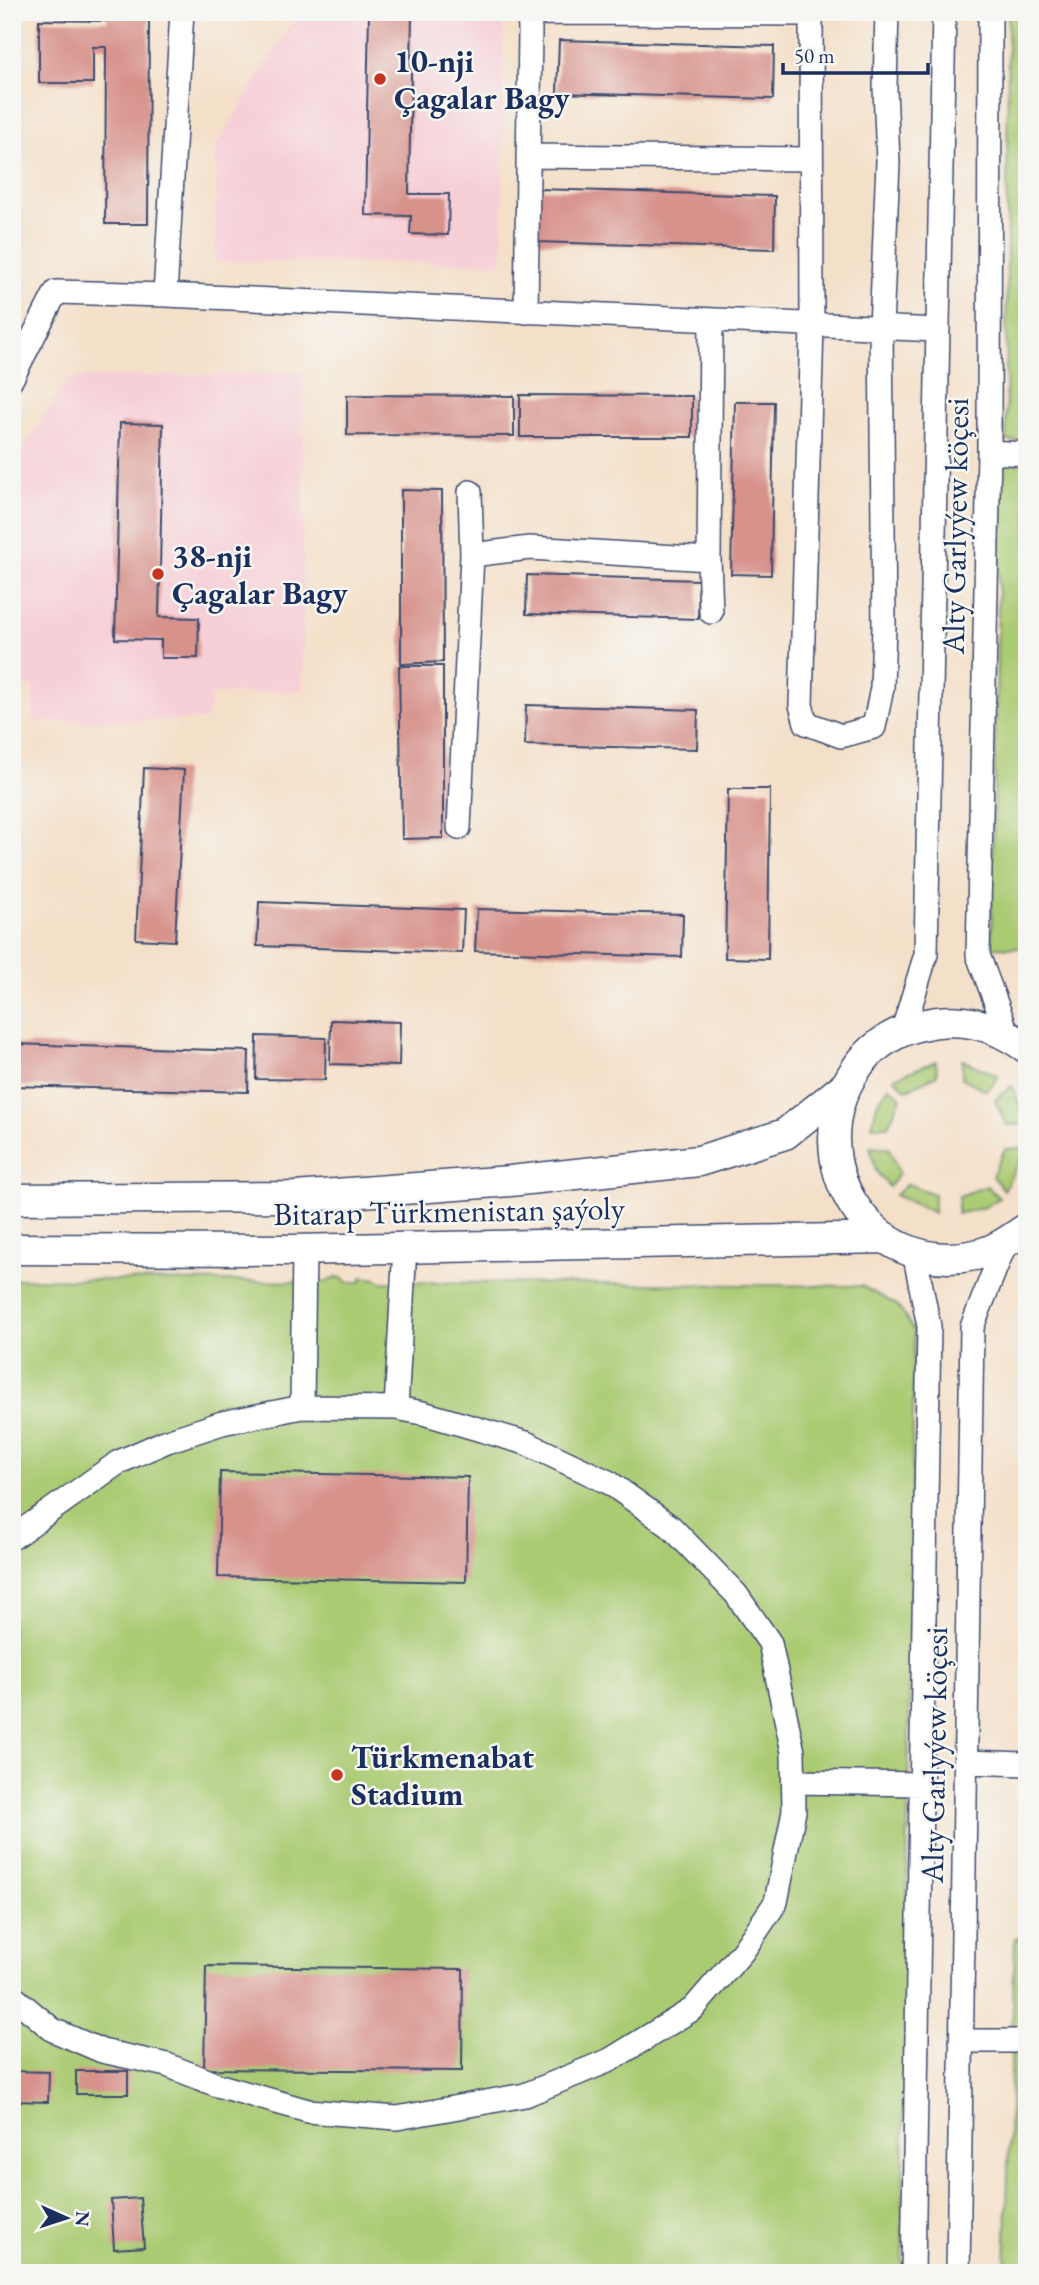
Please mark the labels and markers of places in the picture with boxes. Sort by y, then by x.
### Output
place label: 10-nji Çagalar Bagy [394,40,570,119]
marker: 10-nji Çagalar Bagy [372,71,388,87]
place label: 38-nji Çagalar Bagy [172,535,348,614]
marker: 38-nji Çagalar Bagy [150,566,166,582]
place label: Türkmenabat Stadium [351,1736,534,1815]
marker: Türkmenabat Stadium [329,1767,345,1783]

